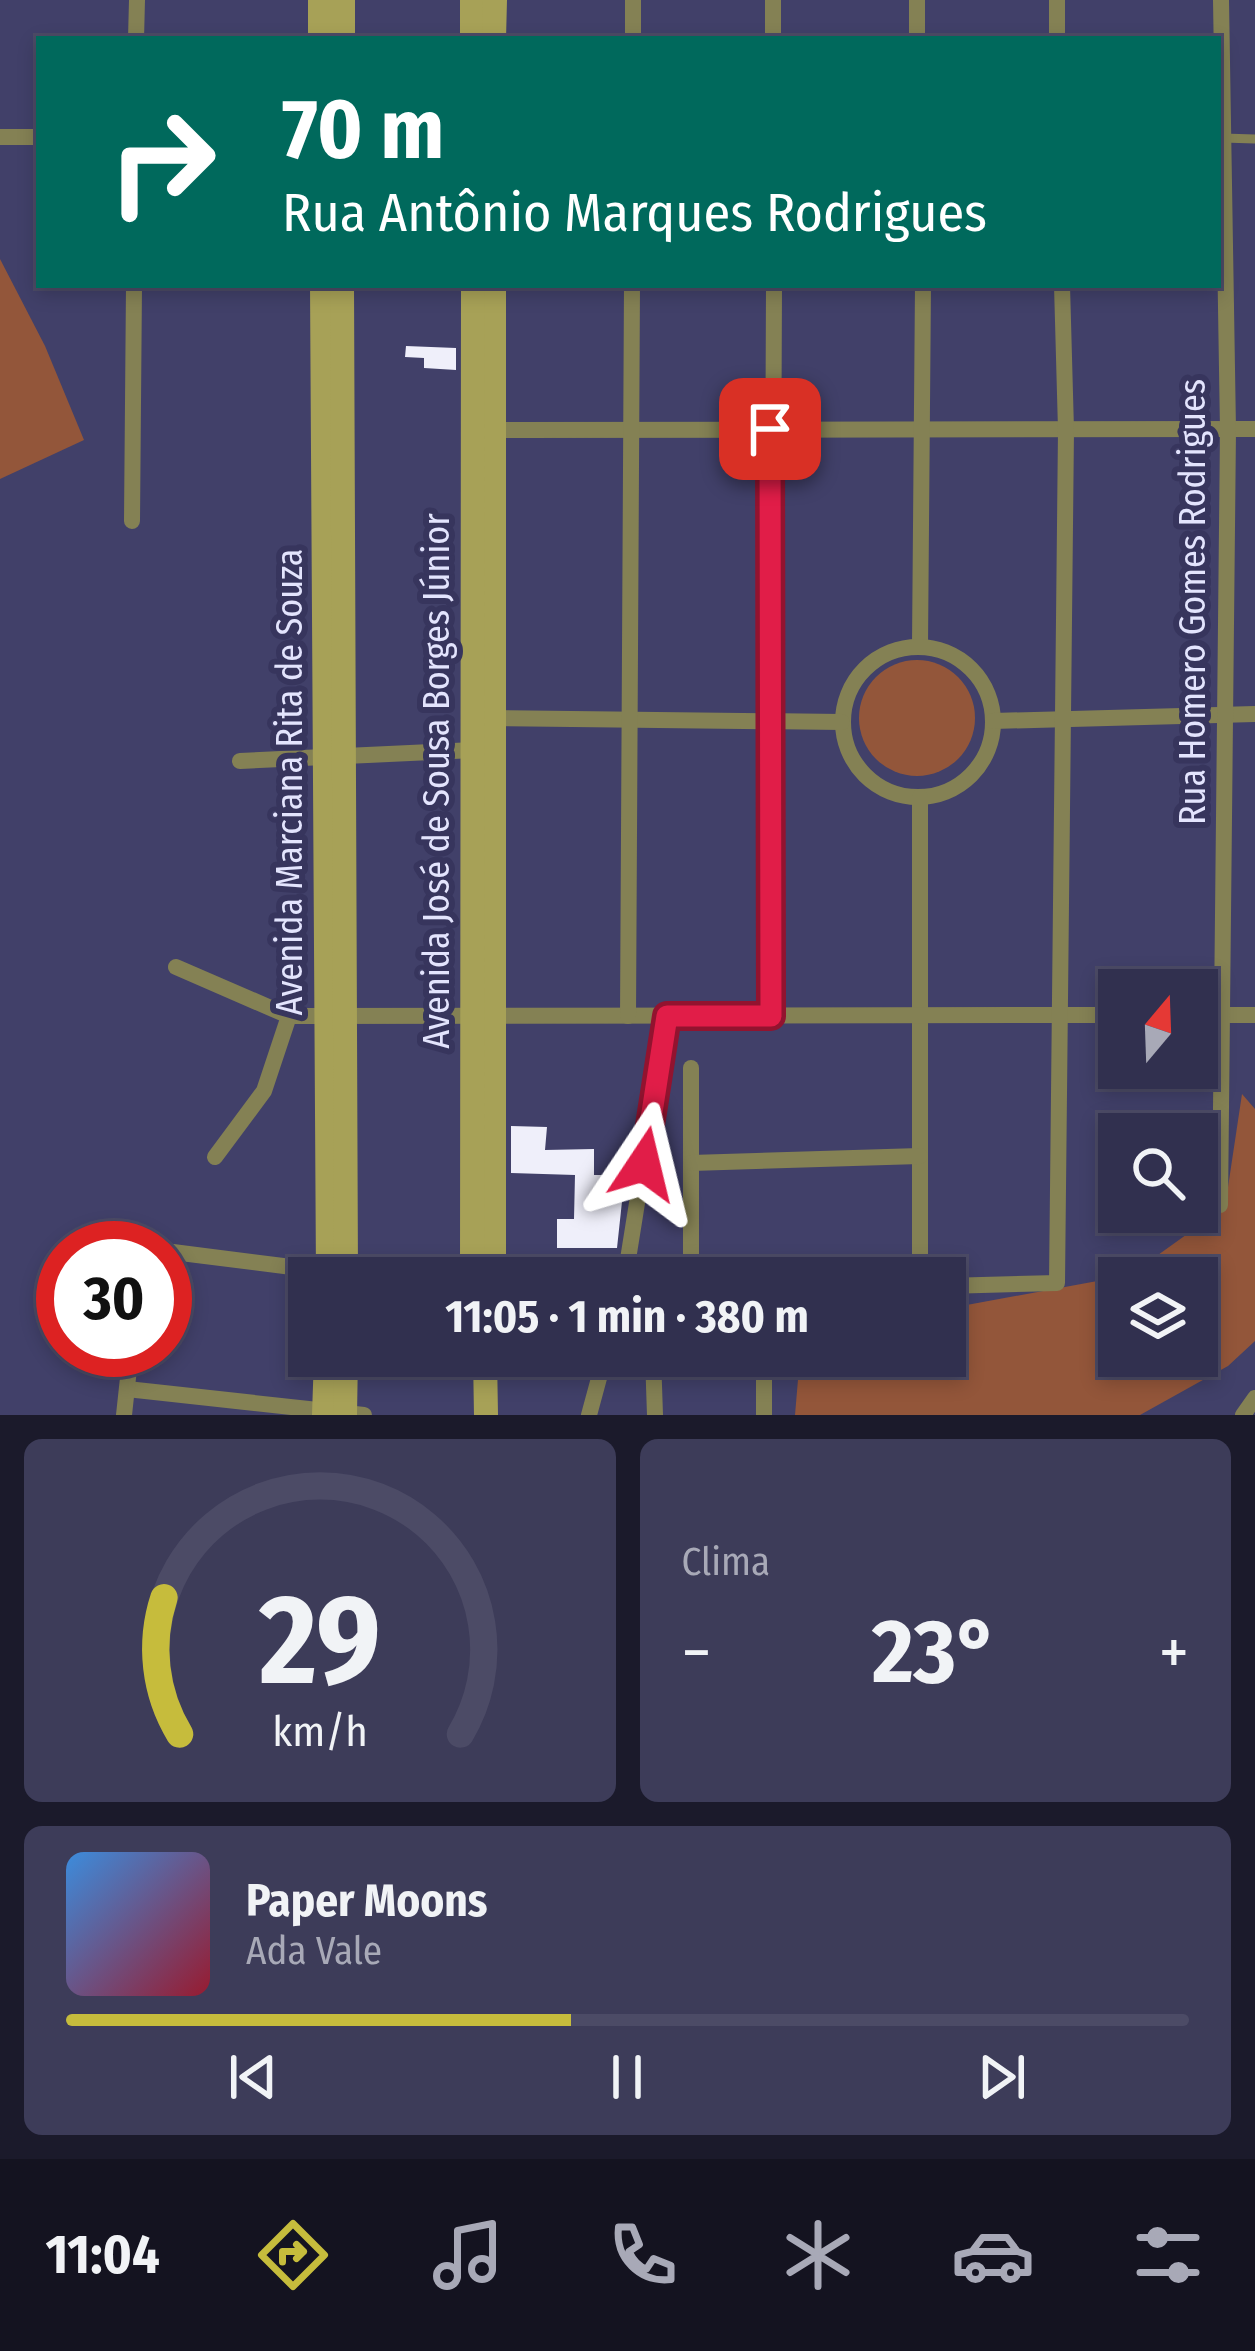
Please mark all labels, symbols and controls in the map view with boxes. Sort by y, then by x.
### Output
text: 70 m [282,79,444,180]
icon: right [84,84,240,240]
text: Rua Antônio Marques Rodrigues [282,181,987,245]
pin [719,378,821,480]
street label: Rua Homero Gomes Rodrigues [1171,379,1215,825]
icon: arrive [737,396,803,462]
street label: Avenida José de Sousa Borges Júnior [415,513,459,1049]
street label: Avenida Marciana Rita de Souza [268,549,312,1015]
north arrow [1098,969,1218,1089]
map controls [1098,969,1218,1377]
position arrow [581,1101,707,1227]
button: search [1098,1113,1218,1233]
speed limit sign: 30 [36,1221,192,1377]
button: layers [1098,1257,1218,1377]
text: 11:05 · 1 min · 380 m [445,1290,809,1344]
text: Clima [682,1539,770,1585]
text: 29 [258,1566,381,1716]
text: 23° [872,1598,998,1706]
text: − [682,1613,711,1692]
text: + [1159,1613,1189,1692]
text: km/h [272,1705,368,1756]
text: Paper Moons [246,1874,488,1928]
text: Ada Vale [246,1928,382,1974]
icon: previous [220,2044,286,2110]
icon: pause [594,2044,660,2110]
icon: next [969,2044,1035,2110]
icon: directions [251,2213,335,2297]
icon: music [426,2213,510,2297]
icon: phone [601,2213,685,2297]
icon: climate [776,2213,860,2297]
icon: car [951,2213,1035,2297]
icon: filters [1126,2213,1210,2297]
text: 11:04 [45,2223,160,2287]

